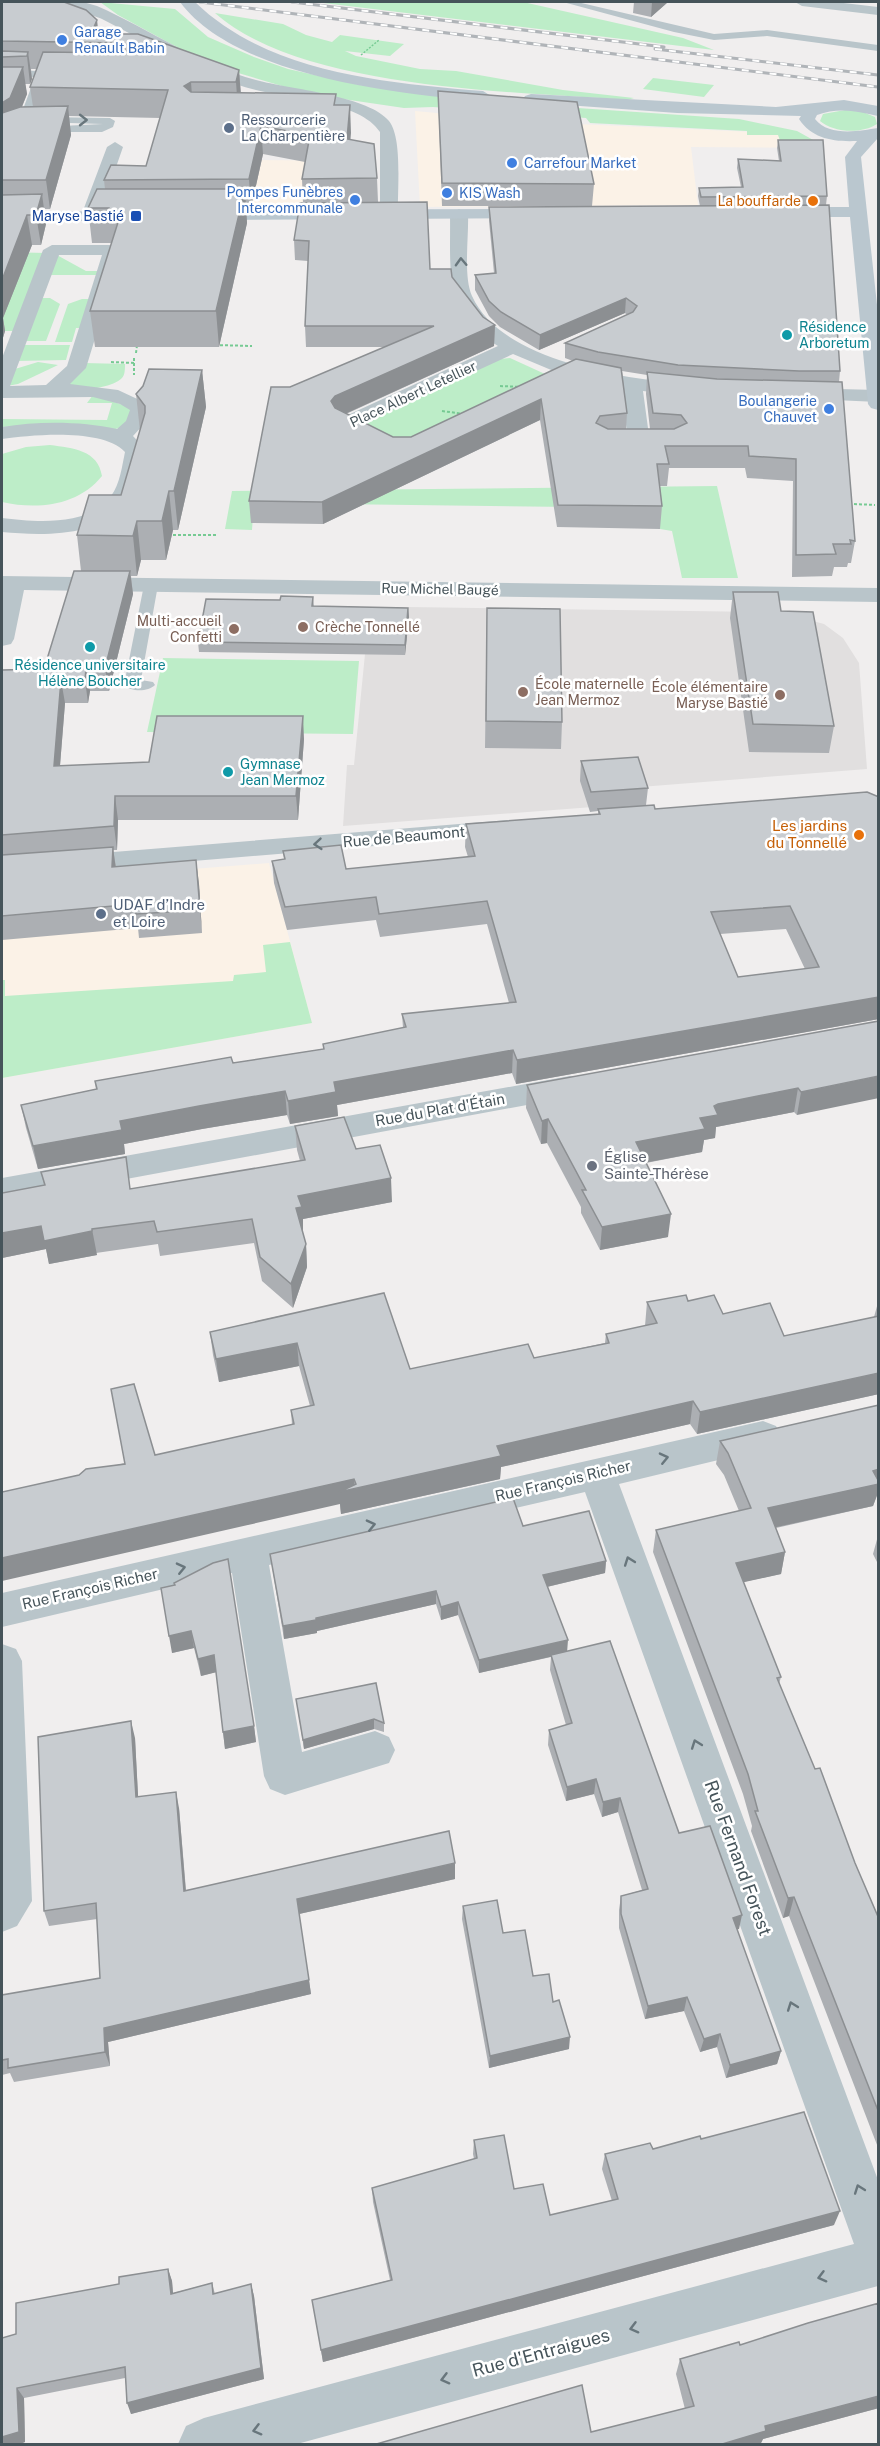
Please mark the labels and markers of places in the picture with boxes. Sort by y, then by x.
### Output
place label: Garage Renault Babin [74,24,165,56]
marker: Garage Renault Babin [55,33,69,47]
place label: Ressourcerie La Charpentière [241,112,345,144]
marker: Ressourcerie La Charpentière [222,121,236,135]
place label: Carrefour Market [524,155,636,171]
marker: Carrefour Market [505,156,519,170]
place label: Pompes Funèbres Intercommunale [226,184,343,216]
place label: KIS Wash [459,185,521,201]
marker: KIS Wash [440,186,454,200]
marker: Pompes Funèbres Intercommunale [348,193,362,207]
place label: La bouffarde [717,193,801,209]
marker: La bouffarde [806,194,820,208]
place label: Maryse Bastié [32,208,124,224]
marker: Maryse Bastié [129,209,143,223]
place label: Résidence Arboretum [799,319,869,351]
marker: Résidence Arboretum [780,328,794,342]
place label: Boulangerie Chauvet [738,393,817,425]
marker: Boulangerie Chauvet [822,402,836,416]
place label: Multi-accueil Confetti [137,613,222,645]
place label: Crèche Tonnellé [315,619,420,635]
marker: Crèche Tonnellé [296,620,310,634]
marker: Multi-accueil Confetti [227,622,241,636]
marker: Résidence universitaire Hélène Boucher [83,640,97,654]
place label: Résidence universitaire Hélène Boucher [14,657,166,689]
place label: École maternelle Jean Mermoz [535,675,644,708]
place label: École élémentaire Maryse Bastié [651,678,768,711]
marker: École maternelle Jean Mermoz [516,685,530,699]
marker: École élémentaire Maryse Bastié [773,688,787,702]
place label: Gymnase Jean Mermoz [240,756,325,788]
marker: Gymnase Jean Mermoz [221,765,235,779]
place label: Les jardins du Tonnellé [767,817,847,851]
marker: Les jardins du Tonnellé [852,828,866,842]
place label: UDAF d’Indre et Loire [113,896,205,930]
marker: UDAF d’Indre et Loire [94,907,108,921]
place label: Église Sainte-Thérèse [604,1148,709,1182]
marker: Église Sainte-Thérèse [585,1159,599,1173]

